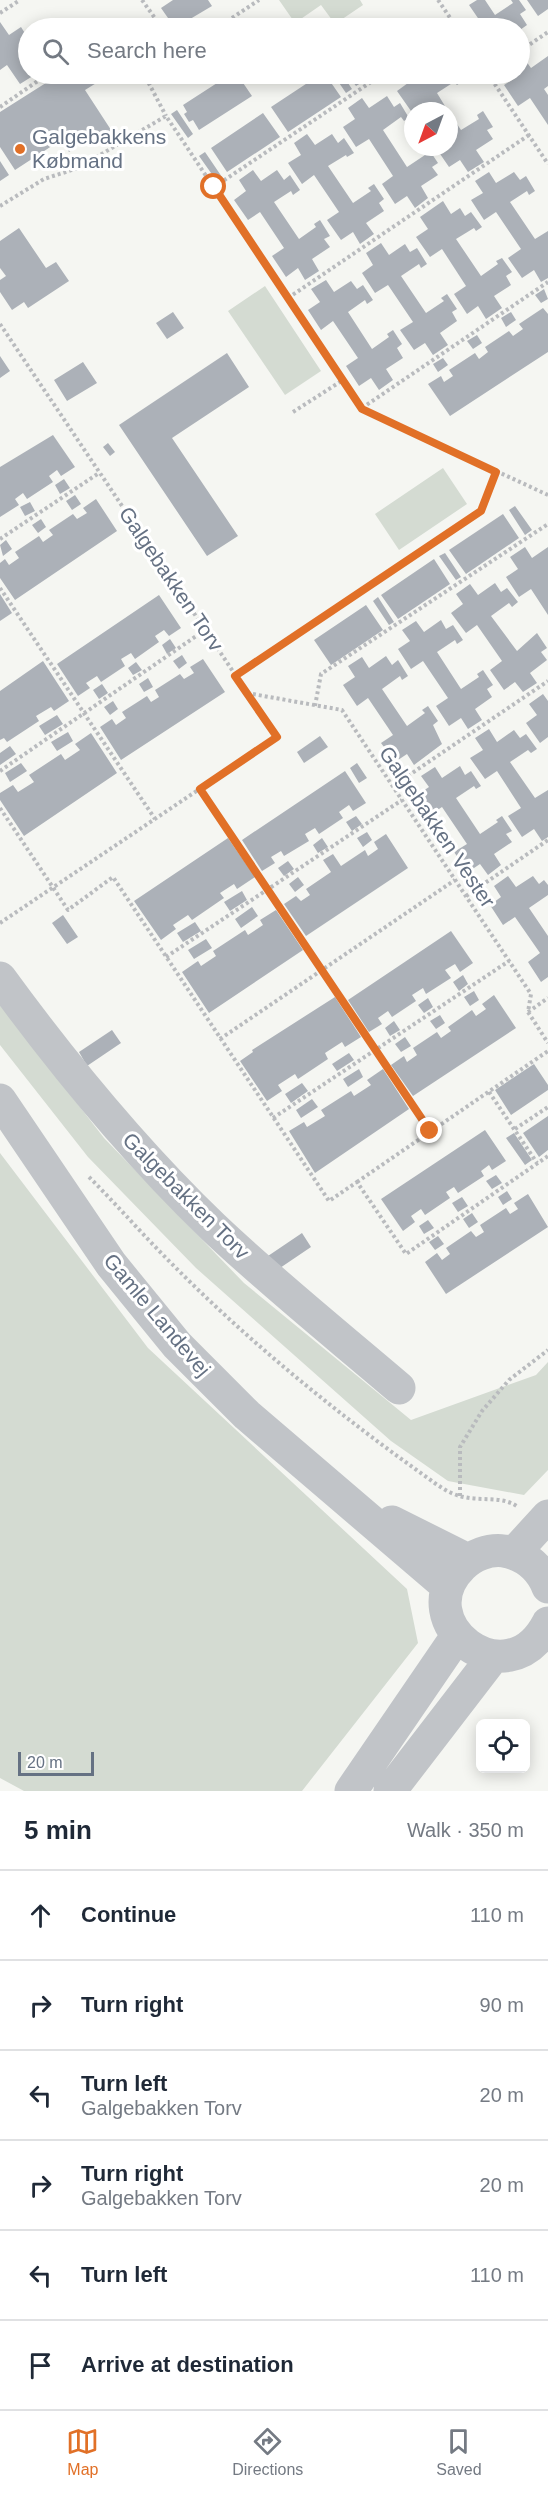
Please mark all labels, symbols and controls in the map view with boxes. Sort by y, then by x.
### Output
search box [18,18,530,84]
icon: search [39,35,72,68]
text: Search here [87,38,207,63]
north arrow [404,102,458,156]
place label: Galgebakkens Købmand [32,125,166,172]
marker: Galgebakkens Købmand [13,142,27,156]
route start [200,173,226,199]
street label: Galgebakken Torv [115,502,228,656]
street label: Galgebakken Vester [375,742,500,912]
route end [416,1117,442,1143]
street label: Galgebakken Torv [119,1128,255,1264]
street label: Gamle Landevej [99,1249,215,1381]
map controls [476,1719,530,1773]
button: locate [476,1719,530,1773]
scale bar [18,1749,94,1776]
text: 20 m [27,1754,63,1771]
text: 5 min [24,1815,92,1845]
text: Walk · 350 m [407,1819,524,1841]
icon: ahead [24,1899,57,1932]
text: Continue [81,1902,176,1927]
text: 110 m [470,1904,524,1926]
icon: right [24,1989,57,2022]
text: Turn right [81,1992,183,2017]
text: 90 m [480,1994,524,2016]
text: Turn left [81,2071,167,2096]
icon: left [24,2079,57,2112]
text: 20 m [480,2084,524,2106]
text: Galgebakken Torv [81,2097,242,2119]
text: Turn right [81,2161,183,2186]
icon: right [24,2169,57,2202]
text: 20 m [480,2174,524,2196]
text: Galgebakken Torv [81,2187,242,2209]
icon: left [24,2259,57,2292]
text: Turn left [81,2262,167,2287]
text: 110 m [470,2264,524,2286]
icon: arrive [24,2349,57,2382]
text: Arrive at destination [81,2352,294,2377]
tab: Map [66,2425,99,2479]
tab: Directions [232,2425,303,2479]
tab: Saved [436,2425,482,2479]

